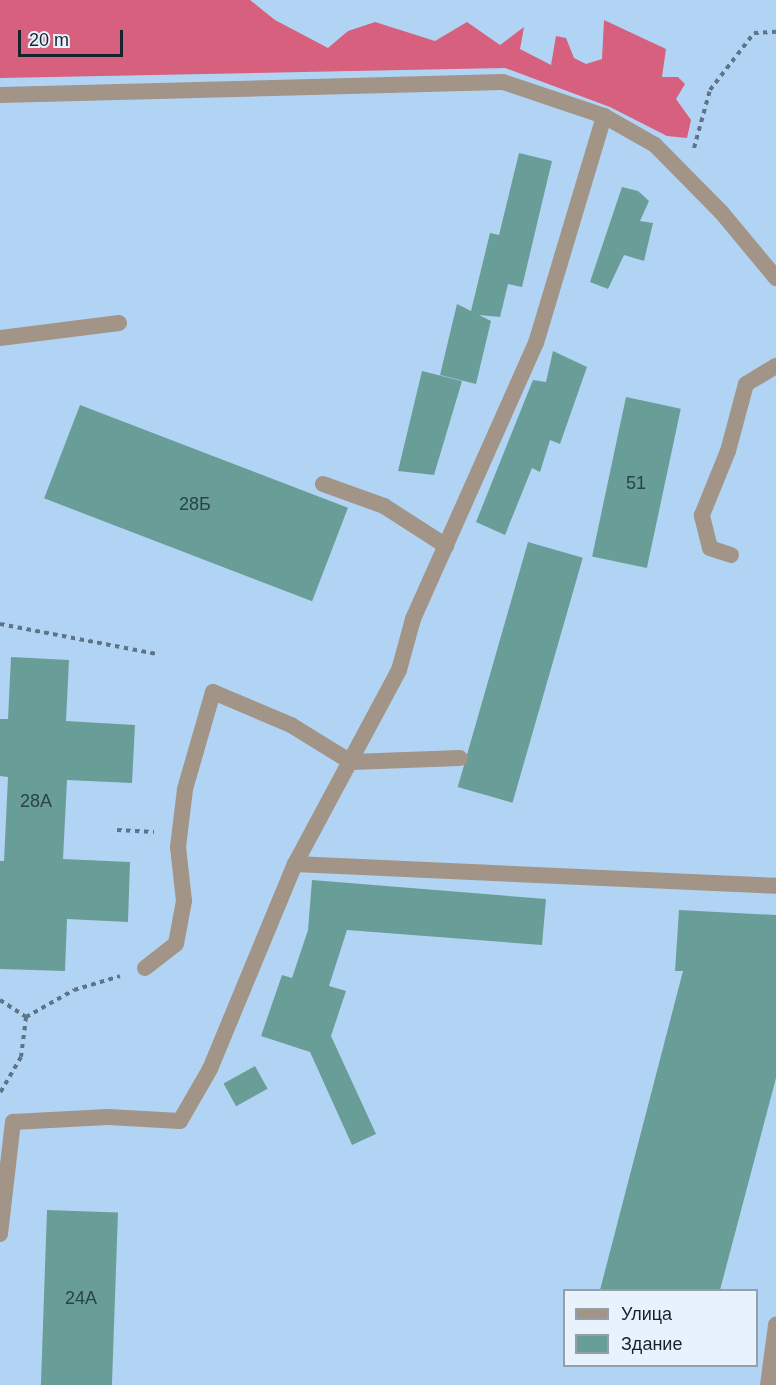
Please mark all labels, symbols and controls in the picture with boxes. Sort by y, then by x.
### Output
scale bar [21,18,126,56]
text: 20 m [29,30,69,50]
house number: 51 [626,472,646,494]
house number: 28Б [179,493,211,515]
house number: 28А [20,790,52,812]
house number: 24А [65,1287,97,1309]
legend [563,1289,758,1367]
text: Улица [621,1304,672,1324]
text: Здание [621,1334,682,1354]

